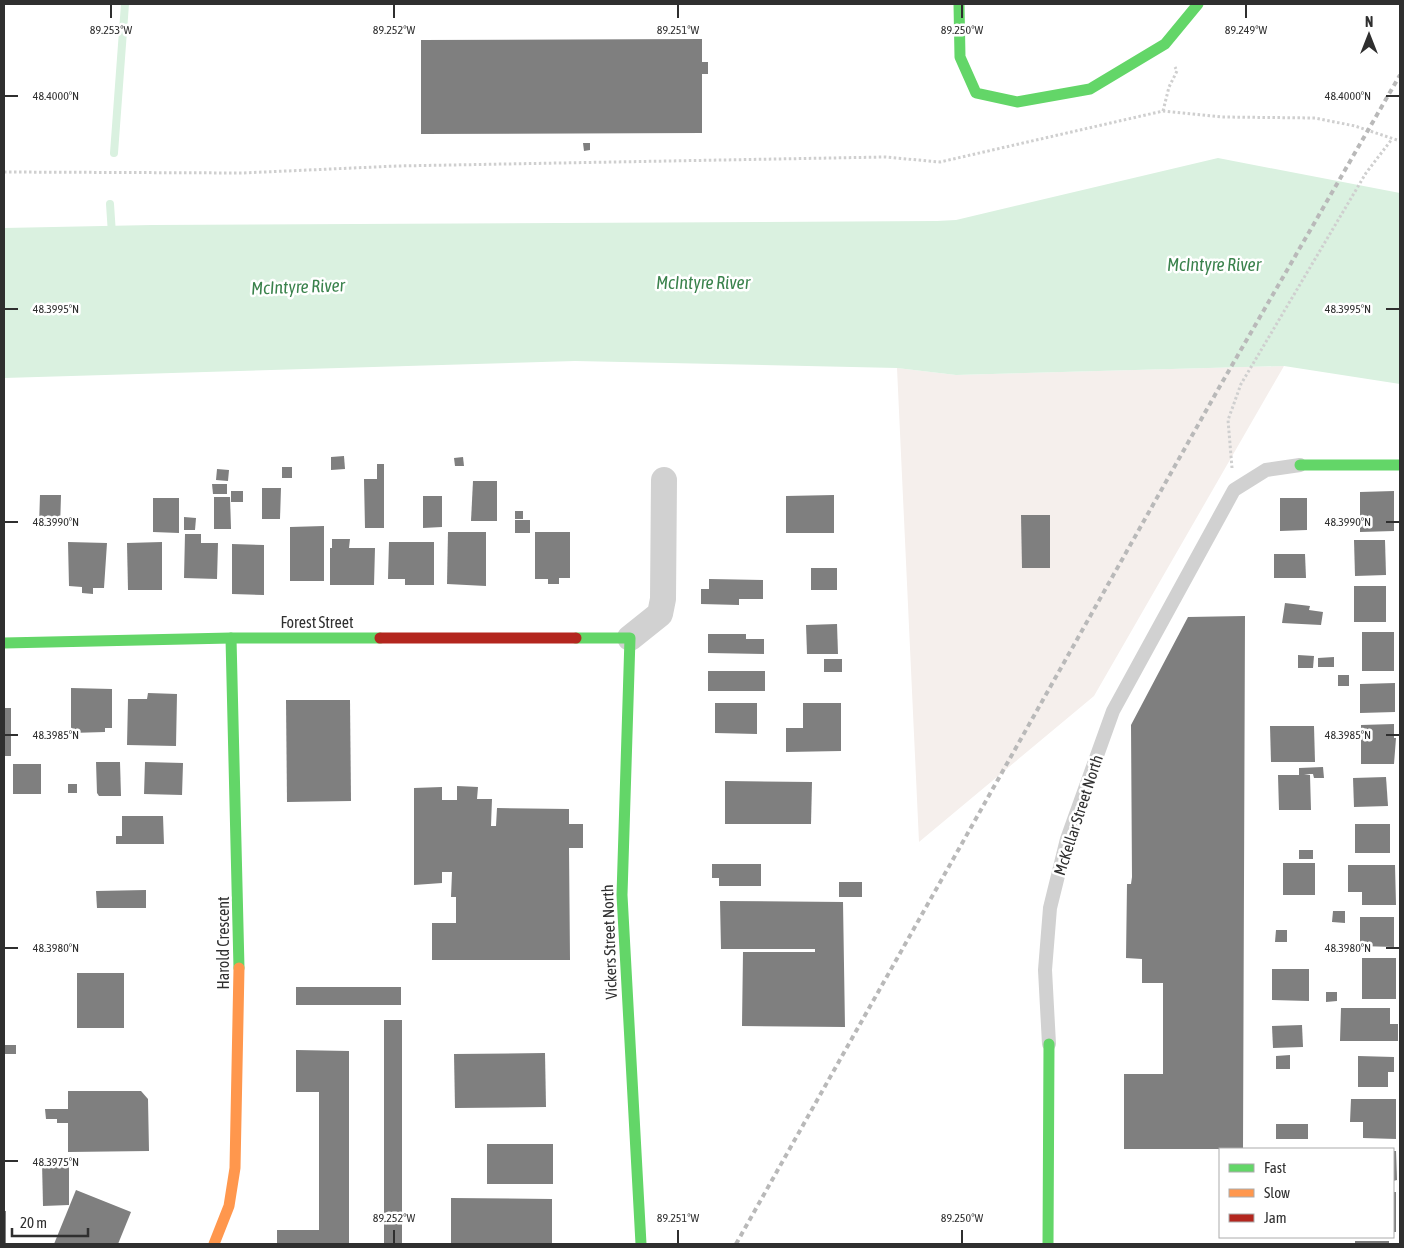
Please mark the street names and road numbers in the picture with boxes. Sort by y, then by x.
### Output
street label: Forest Street [280,613,354,631]
street label: McKellar Street North [1050,753,1106,877]
street label: Vickers Street North [598,884,620,1000]
street label: Harold Crescent [214,896,232,990]

